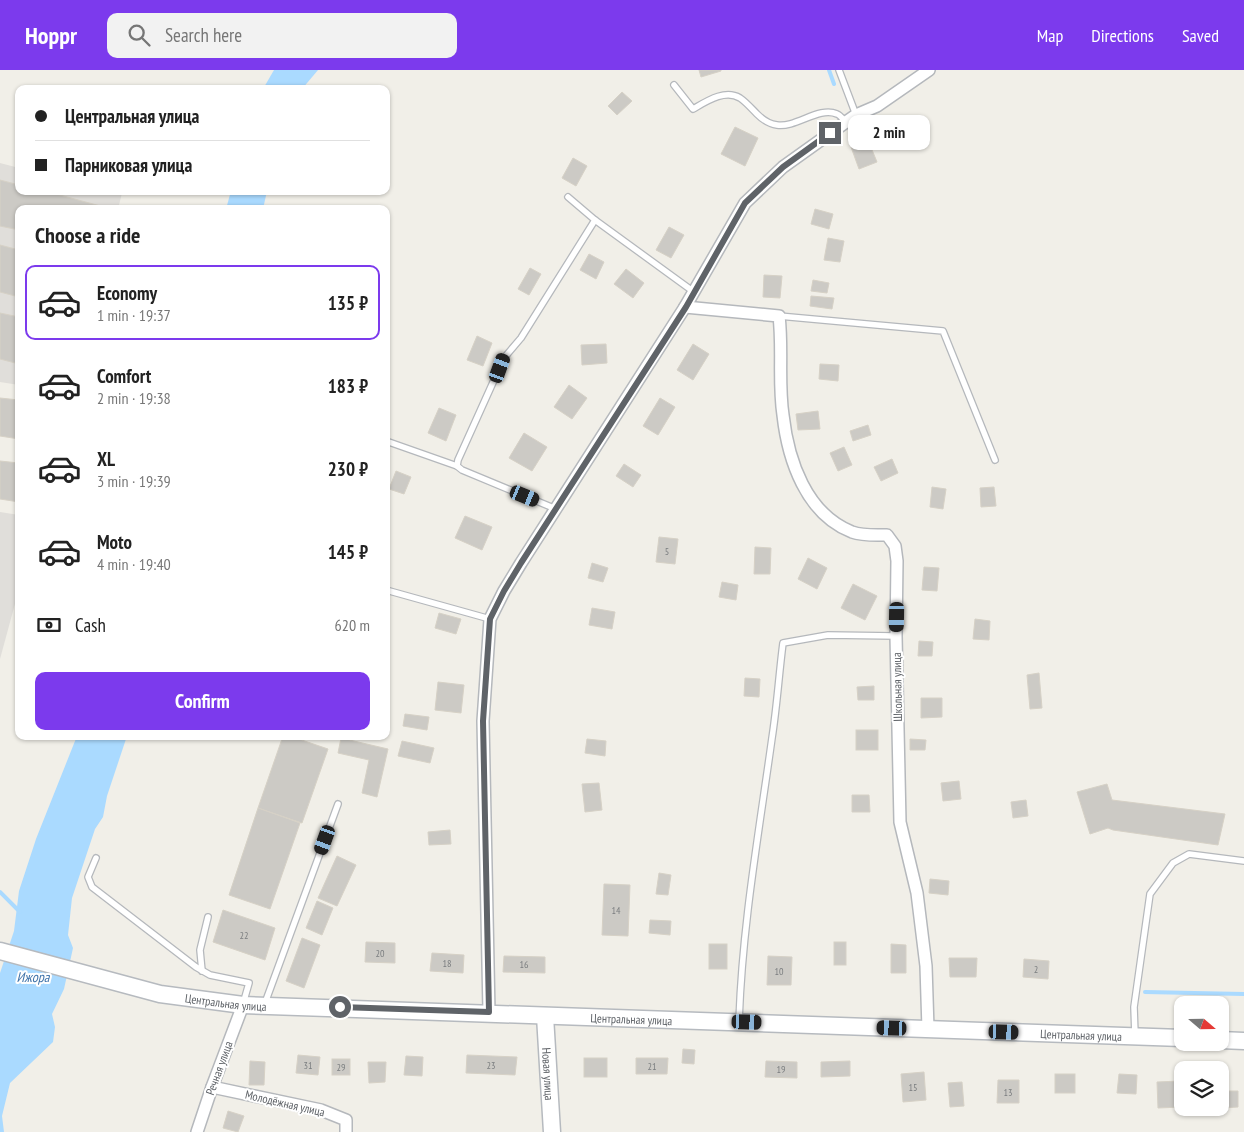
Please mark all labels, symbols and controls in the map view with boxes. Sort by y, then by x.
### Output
search box [107,13,457,58]
text: Hoppr [25,20,77,51]
icon: search [125,21,153,49]
text: Search here [165,23,242,47]
text: Map [1037,24,1063,47]
text: Directions [1091,24,1154,47]
text: Saved [1182,24,1219,47]
text: Центральная улица [65,104,199,128]
callout: 2 min [848,116,930,150]
route end [819,122,841,144]
text: 2 min [873,122,905,142]
text: Парниковая улица [65,153,192,177]
text: Choose a ride [35,221,140,249]
icon: car [37,280,82,325]
text: Economy [97,281,157,305]
text: 135 ₽ [328,291,368,315]
text: 1 min · 19:37 [97,305,171,325]
car [487,351,512,385]
icon: car [37,363,82,408]
text: Comfort [97,364,151,388]
text: 183 ₽ [328,374,368,398]
text: 2 min · 19:38 [97,388,171,408]
icon: car [37,446,82,491]
text: XL [97,447,115,471]
text: 230 ₽ [328,457,368,481]
text: 3 min · 19:39 [97,471,171,491]
car [508,483,541,509]
icon: car [37,529,82,574]
text: Moto [97,530,132,554]
text: 145 ₽ [328,540,368,564]
house number: 5 [665,545,669,558]
text: 4 min · 19:40 [97,554,171,574]
car [889,602,904,632]
icon: cash [35,611,63,639]
text: Cash [75,613,106,637]
text: 620 m [335,615,370,635]
street label: Школьная улица [889,652,905,722]
button: Confirm [35,672,370,730]
car [312,823,337,857]
house number: 14 [612,904,621,917]
house number: 22 [240,929,249,942]
house number: 20 [376,947,385,960]
house number: 18 [443,957,452,970]
house number: 16 [520,958,529,971]
house number: 2 [1034,963,1038,976]
house number: 10 [775,965,784,978]
water label: Ижора [17,968,51,986]
street label: Центральная улица [184,990,267,1013]
route start [329,996,351,1018]
north arrow [1174,996,1229,1051]
map controls [1174,996,1229,1116]
street label: Центральная улица [590,1010,673,1028]
car [731,1014,762,1030]
car [876,1020,907,1036]
car [988,1024,1019,1040]
street label: Центральная улица [1040,1026,1122,1043]
street label: Речная улица [202,1039,236,1097]
street label: Новая улица [539,1047,558,1101]
house number: 31 [304,1059,313,1072]
house number: 23 [487,1059,496,1072]
house number: 21 [648,1060,657,1073]
house number: 29 [337,1061,346,1074]
button: layers [1174,1061,1229,1116]
house number: 19 [777,1063,786,1076]
house number: 15 [909,1081,918,1094]
house number: 13 [1004,1086,1013,1099]
street label: Молодёжная улица [244,1087,326,1119]

